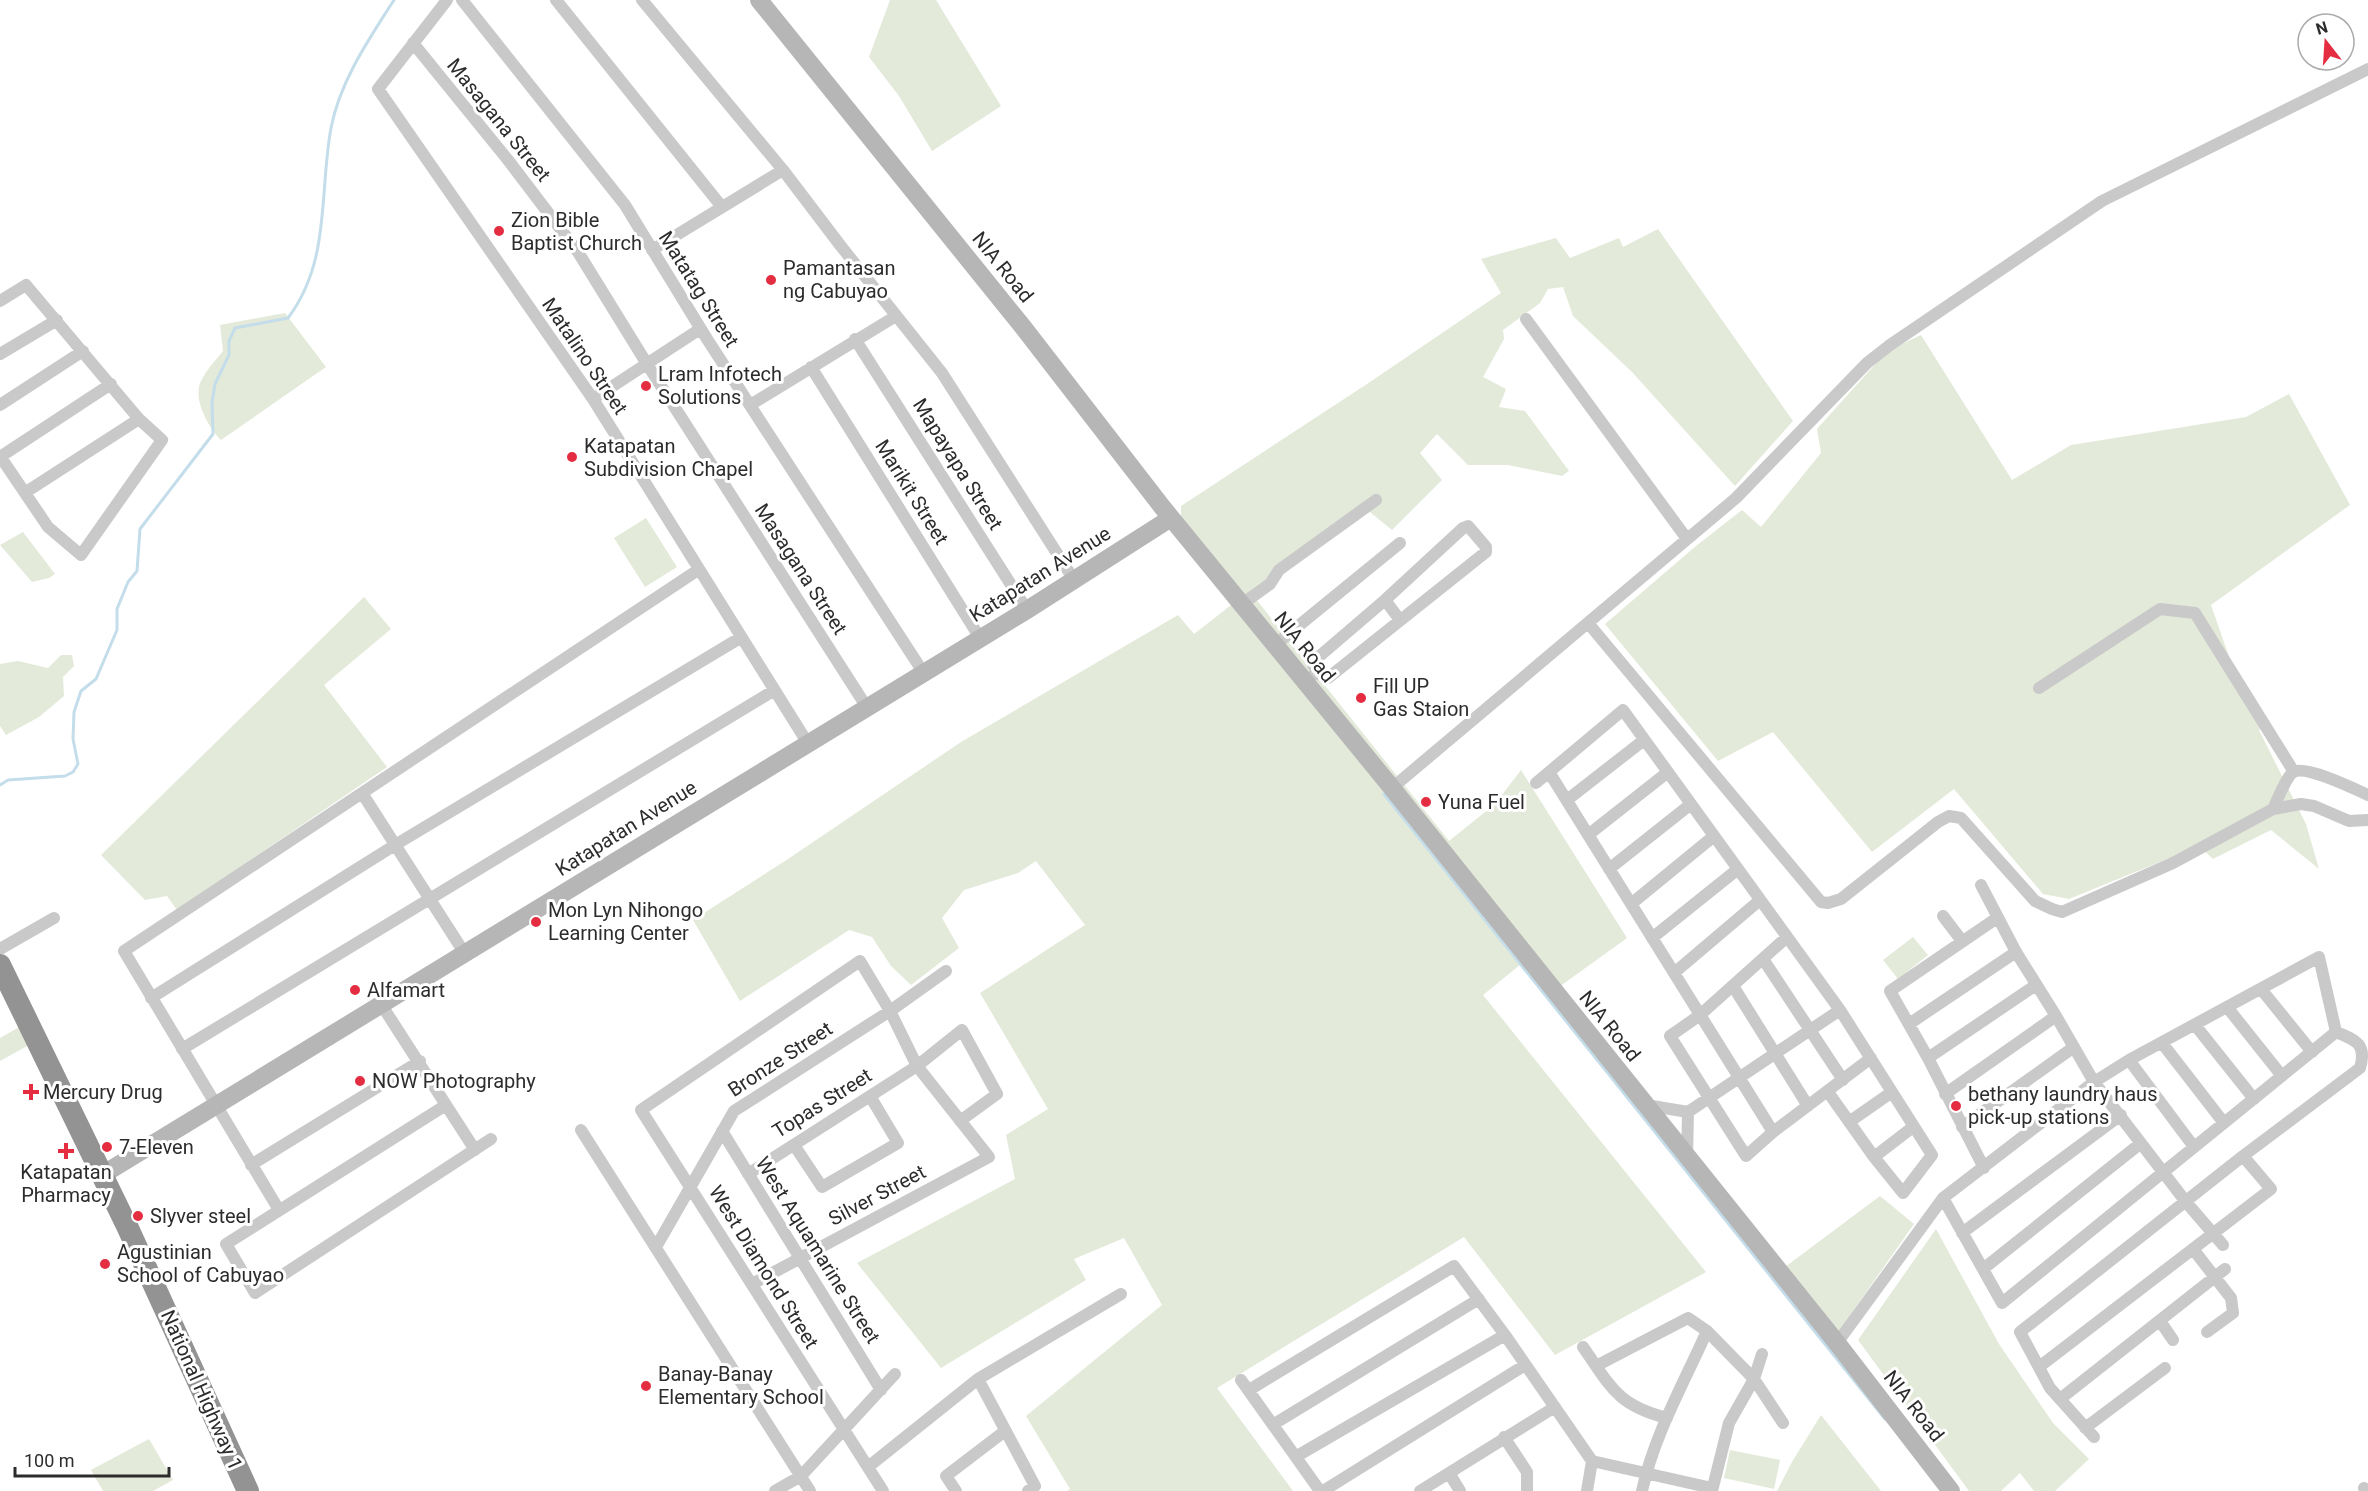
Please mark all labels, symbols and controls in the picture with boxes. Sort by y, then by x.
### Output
north arrow [2296,12,2356,72]
text: N [2314,17,2330,39]
street label: Masagana Street [442,54,556,186]
place label: Zion Bible Baptist Church [511,208,642,255]
marker: Zion Bible Baptist Church [492,224,506,238]
street label: Matatag Street [654,227,744,351]
street label: NIA Road [967,227,1039,307]
place label: Pamantasan ng Cabuyao [783,256,896,303]
marker: Pamantasan ng Cabuyao [764,273,778,287]
street label: Matalino Street [537,293,633,419]
place label: Lram Infotech Solutions [658,362,782,409]
marker: Lram Infotech Solutions [639,379,653,393]
street label: Mapayapa Street [908,394,1008,534]
place label: Katapatan Subdivision Chapel [584,434,753,481]
street label: Marikit Street [870,435,954,549]
marker: Katapatan Subdivision Chapel [565,450,579,464]
street label: Masagana Street [750,499,852,639]
street label: Katapatan Avenue [965,521,1115,627]
street label: NIA Road [1269,607,1341,687]
place label: Fill UP Gas Staion [1373,674,1469,721]
marker: Fill UP Gas Staion [1354,691,1368,705]
street label: Katapatan Avenue [551,775,701,881]
place label: Yuna Fuel [1438,790,1525,814]
marker: Yuna Fuel [1419,795,1433,809]
place label: Mon Lyn Nihongo Learning Center [548,898,703,945]
marker: Mon Lyn Nihongo Learning Center [529,915,543,929]
place label: Alfamart [367,978,445,1002]
marker: Alfamart [348,983,362,997]
street label: NIA Road [1574,986,1646,1066]
street label: Bronze Street [723,1016,837,1102]
street label: Topas Street [768,1063,876,1143]
place label: NOW Photography [372,1069,536,1093]
marker: NOW Photography [353,1074,367,1088]
place label: Mercury Drug [43,1080,163,1104]
place label: bethany laundry haus pick-up stations [1968,1082,2157,1129]
marker: Mercury Drug [24,1085,38,1099]
marker: bethany laundry haus pick-up stations [1949,1099,1963,1113]
place label: 7-Eleven [119,1135,194,1159]
marker: 7-Eleven [100,1140,114,1154]
marker: Katapatan Pharmacy [59,1144,73,1158]
street label: West Aquamarine Street [751,1152,885,1348]
street label: Silver Street [824,1159,930,1231]
place label: Katapatan Pharmacy [20,1160,112,1207]
street label: West Diamond Street [704,1181,824,1353]
place label: Slyver steel [150,1204,251,1228]
marker: Slyver steel [131,1209,145,1223]
place label: Agustinian School of Cabuyao [117,1240,284,1287]
marker: Agustinian School of Cabuyao [98,1257,112,1271]
street label: National Highway 1 [156,1306,248,1474]
place label: Banay-Banay Elementary School [658,1362,824,1409]
street label: NIA Road [1879,1366,1949,1446]
marker: Banay-Banay Elementary School [639,1379,653,1393]
scale bar [15,1440,170,1478]
text: 100 m [24,1450,75,1471]

